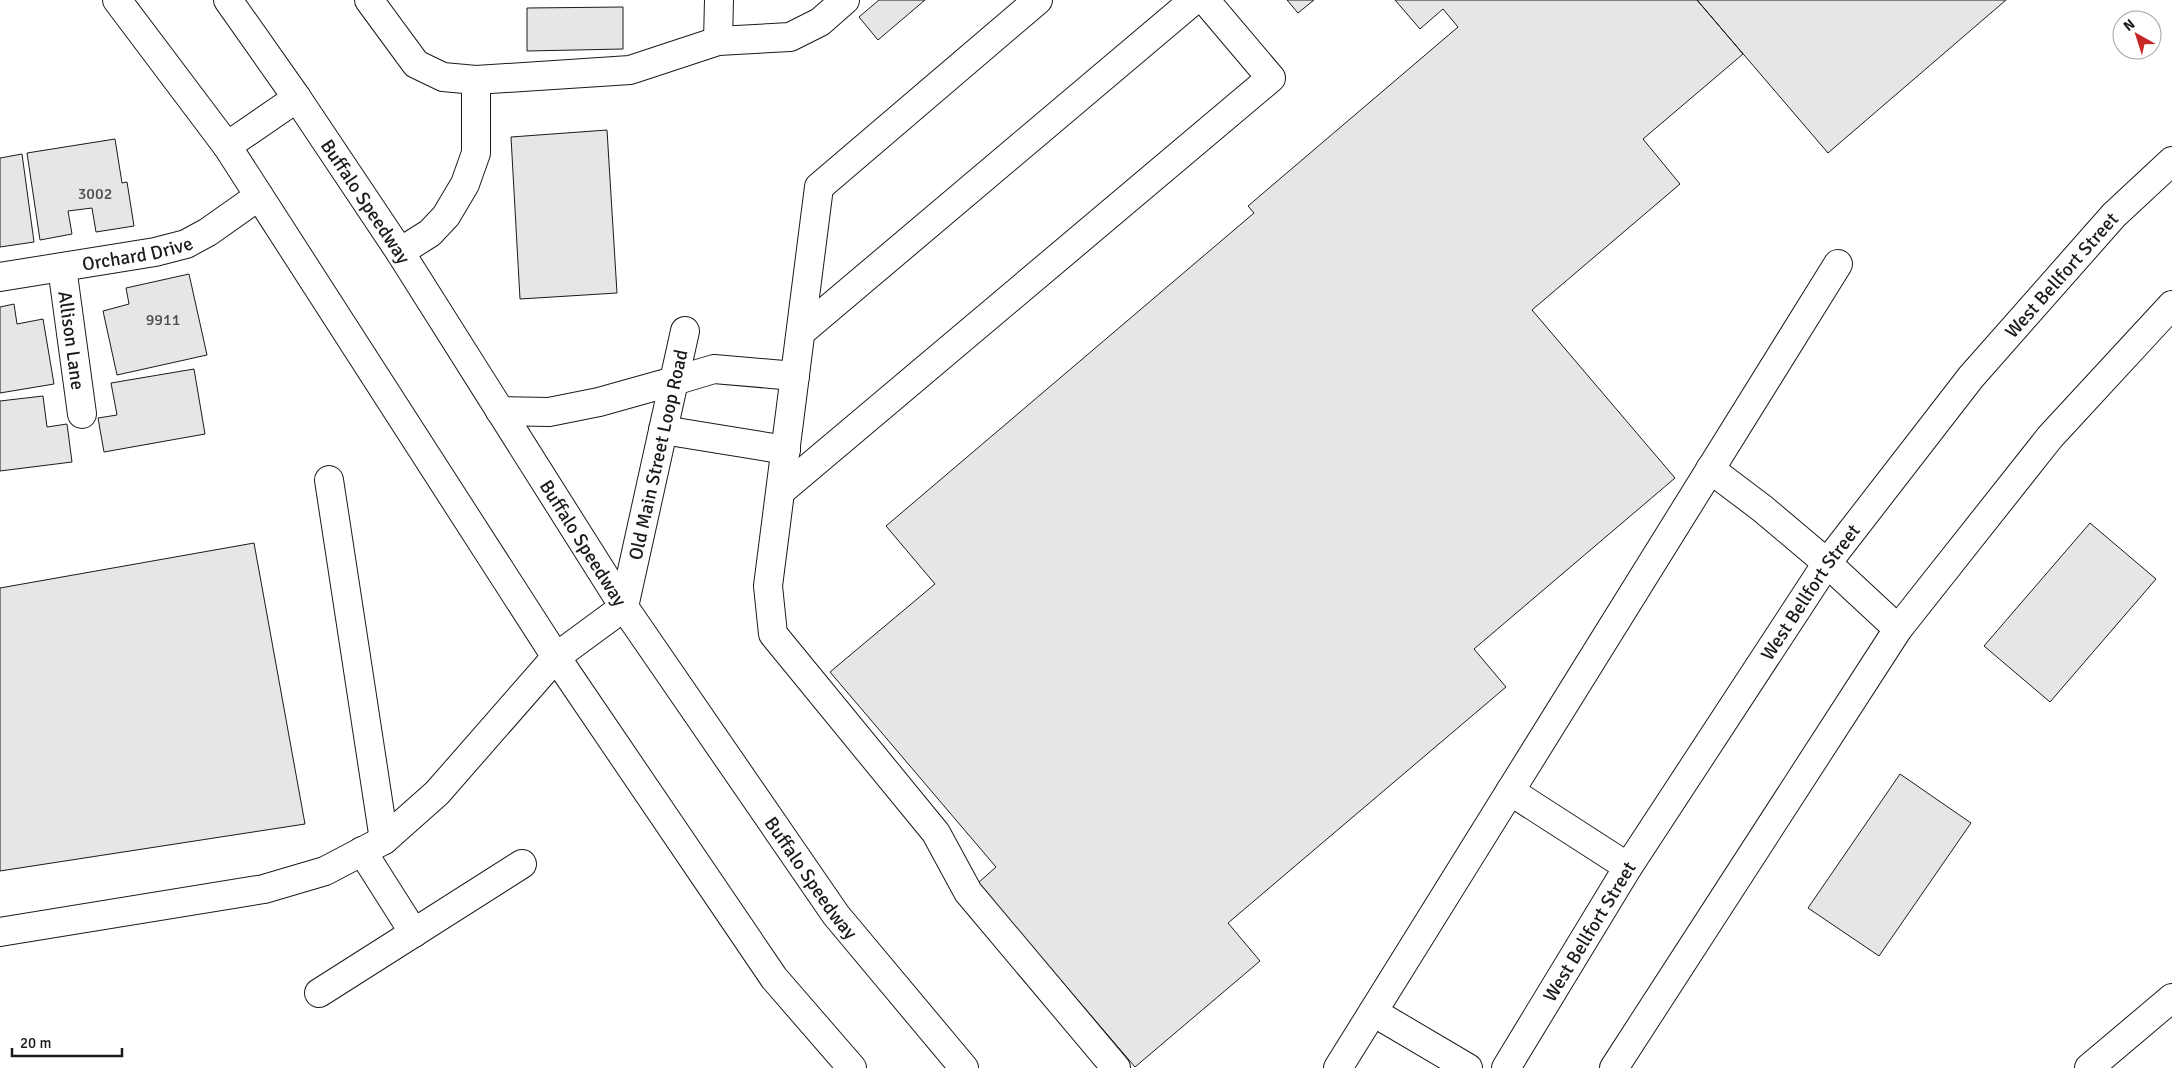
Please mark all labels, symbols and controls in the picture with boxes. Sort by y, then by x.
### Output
north arrow [2112,10,2162,60]
text: N [2120,16,2138,35]
street label: Buffalo Speedway [315,135,415,269]
house number: 3002 [78,184,112,204]
street label: West Bellfort Street [2000,207,2124,343]
street label: Orchard Drive [80,232,197,277]
street label: Allison Lane [52,290,90,391]
house number: 9911 [146,310,180,330]
street label: Old Main Street Loop Road [624,347,694,562]
street label: Buffalo Speedway [534,476,631,611]
street label: West Bellfort Street [1756,519,1866,665]
street label: Buffalo Speedway [759,812,862,945]
street label: West Bellfort Street [1538,857,1642,1006]
scale bar [12,1026,122,1058]
text: 20 m [20,1034,51,1052]

